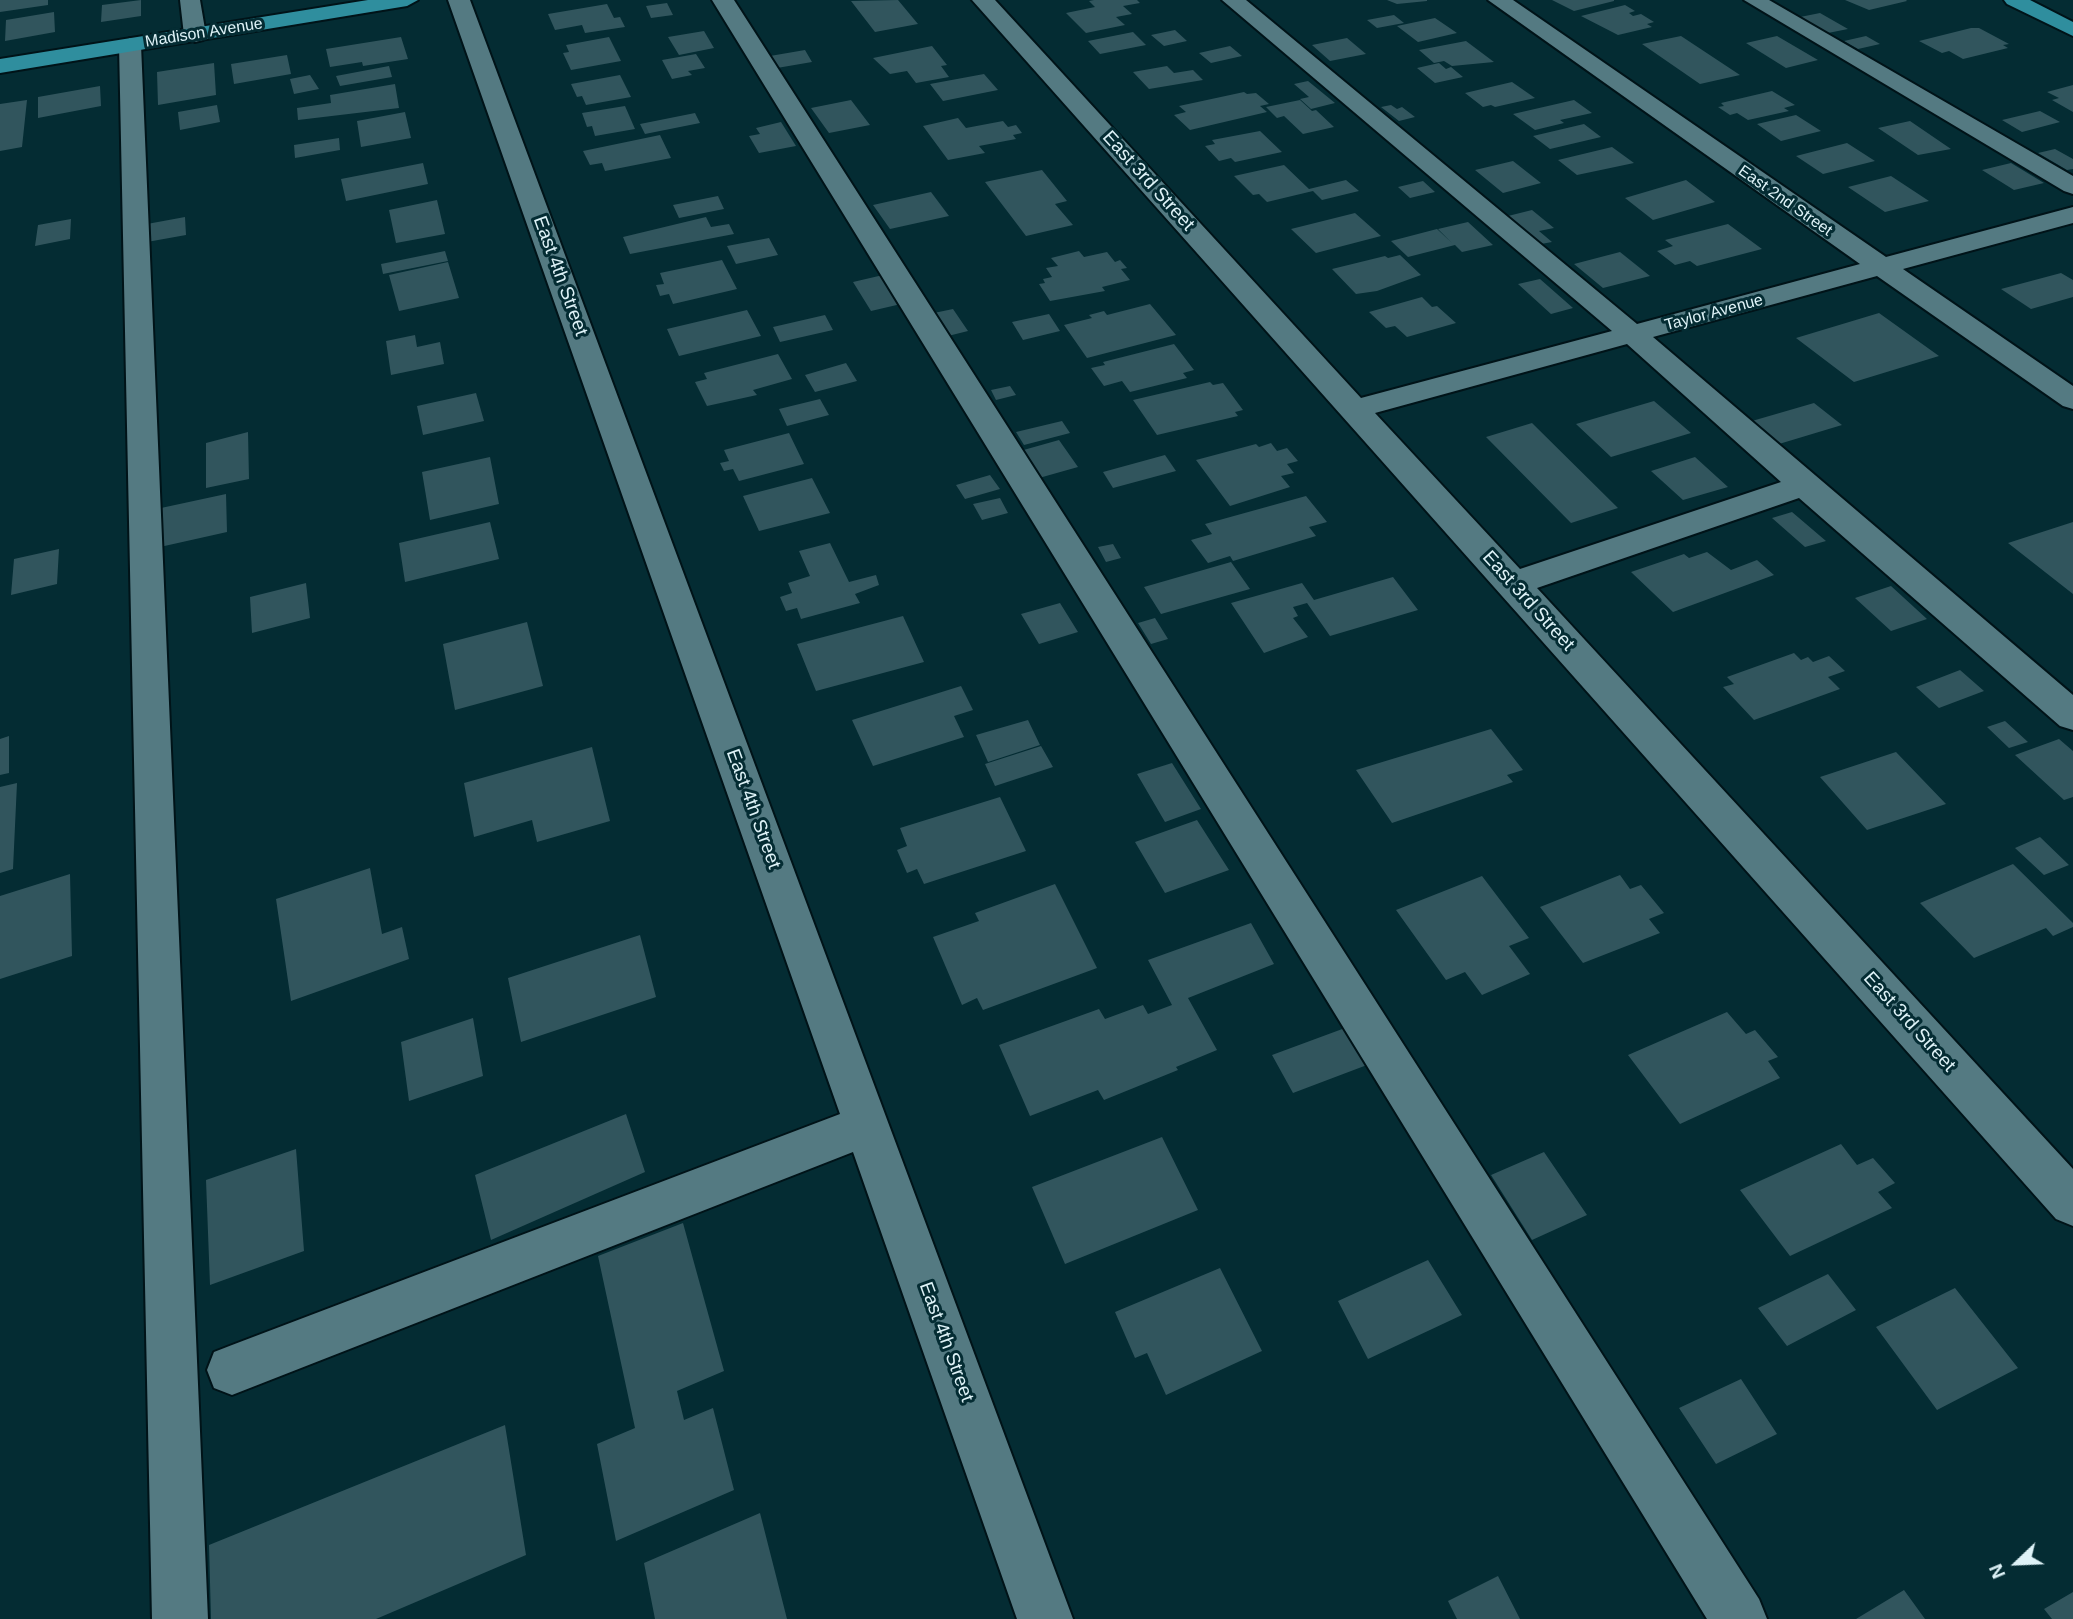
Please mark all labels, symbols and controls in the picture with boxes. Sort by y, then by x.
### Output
street label: Madison Avenue [144,14,264,52]
street label: East 3rd Street [1097,126,1199,236]
street label: East 2nd Street [1734,162,1836,240]
street label: East 4th Street [528,213,592,339]
street label: Taylor Avenue [1663,291,1765,335]
street label: East 3rd Street [1477,546,1579,656]
street label: East 4th Street [721,746,785,872]
street label: East 3rd Street [1858,967,1960,1077]
street label: East 4th Street [914,1279,978,1405]
north arrow [1982,1528,2052,1598]
text: N [1985,1561,2010,1582]

